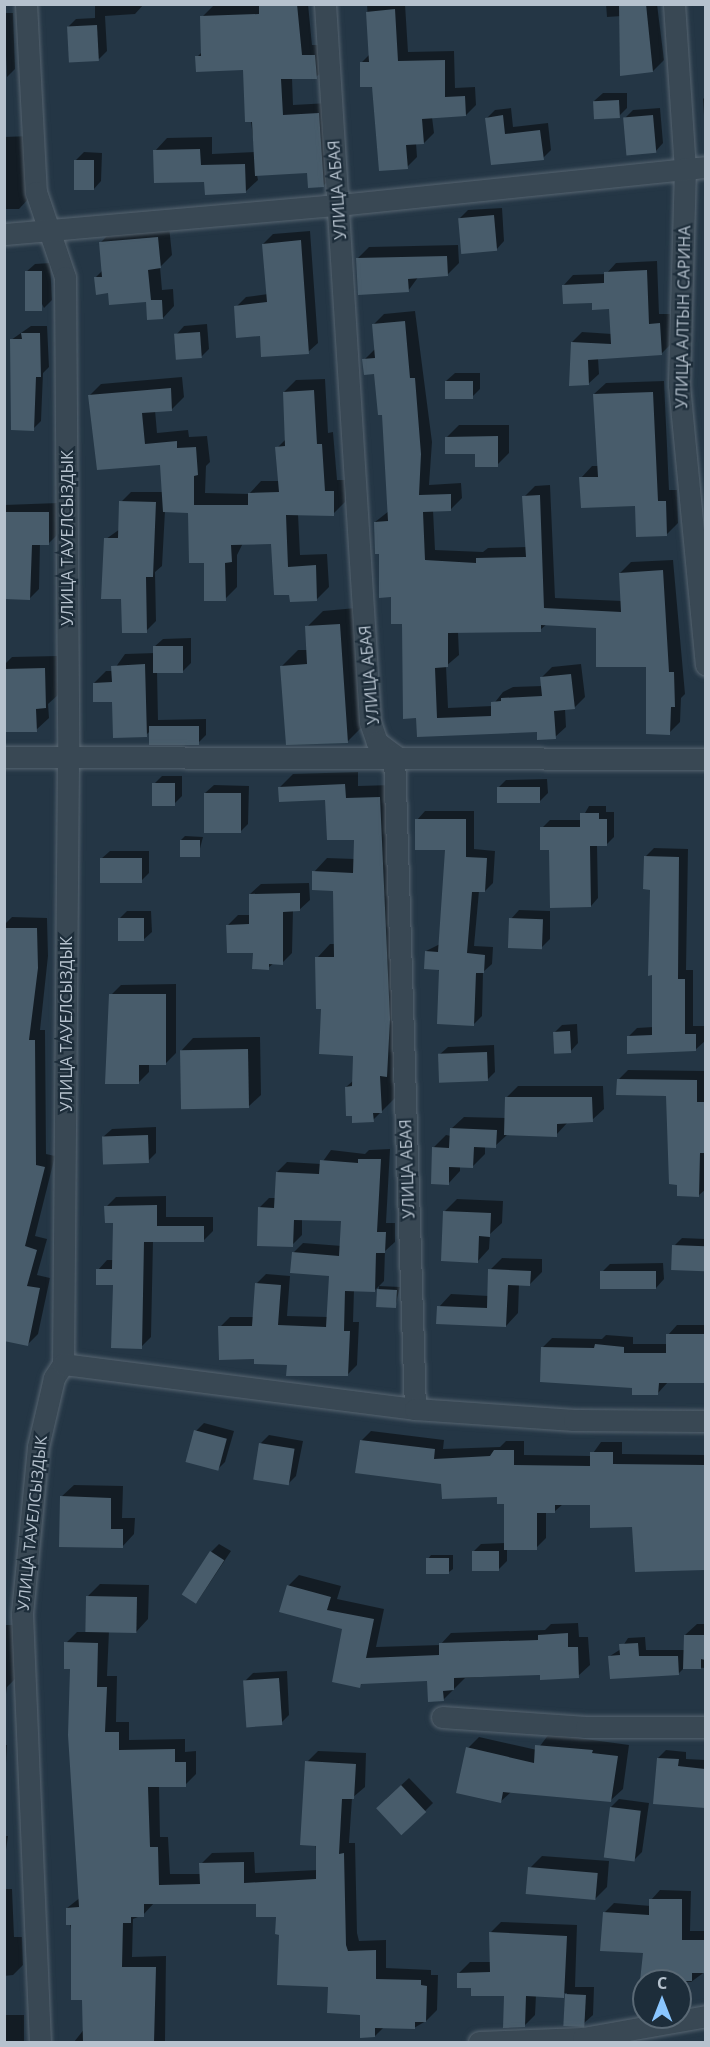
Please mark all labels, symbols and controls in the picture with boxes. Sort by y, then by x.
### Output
street label: УЛИЦА АБАЯ [324,140,350,240]
street label: УЛИЦА АЛТЫН САРИНА [672,225,694,409]
street label: УЛИЦА ТАУЕЛСЫЗДЫК [57,450,77,626]
street label: УЛИЦА АБАЯ [355,625,383,725]
street label: УЛИЦА ТАУЕЛСЫЗДЫК [56,936,76,1112]
street label: УЛИЦА АБАЯ [396,1119,418,1219]
street label: УЛИЦА ТАУЕЛСЫЗДЫК [13,1435,51,1611]
north arrow [632,1969,692,2029]
text: С [657,1972,667,1994]

